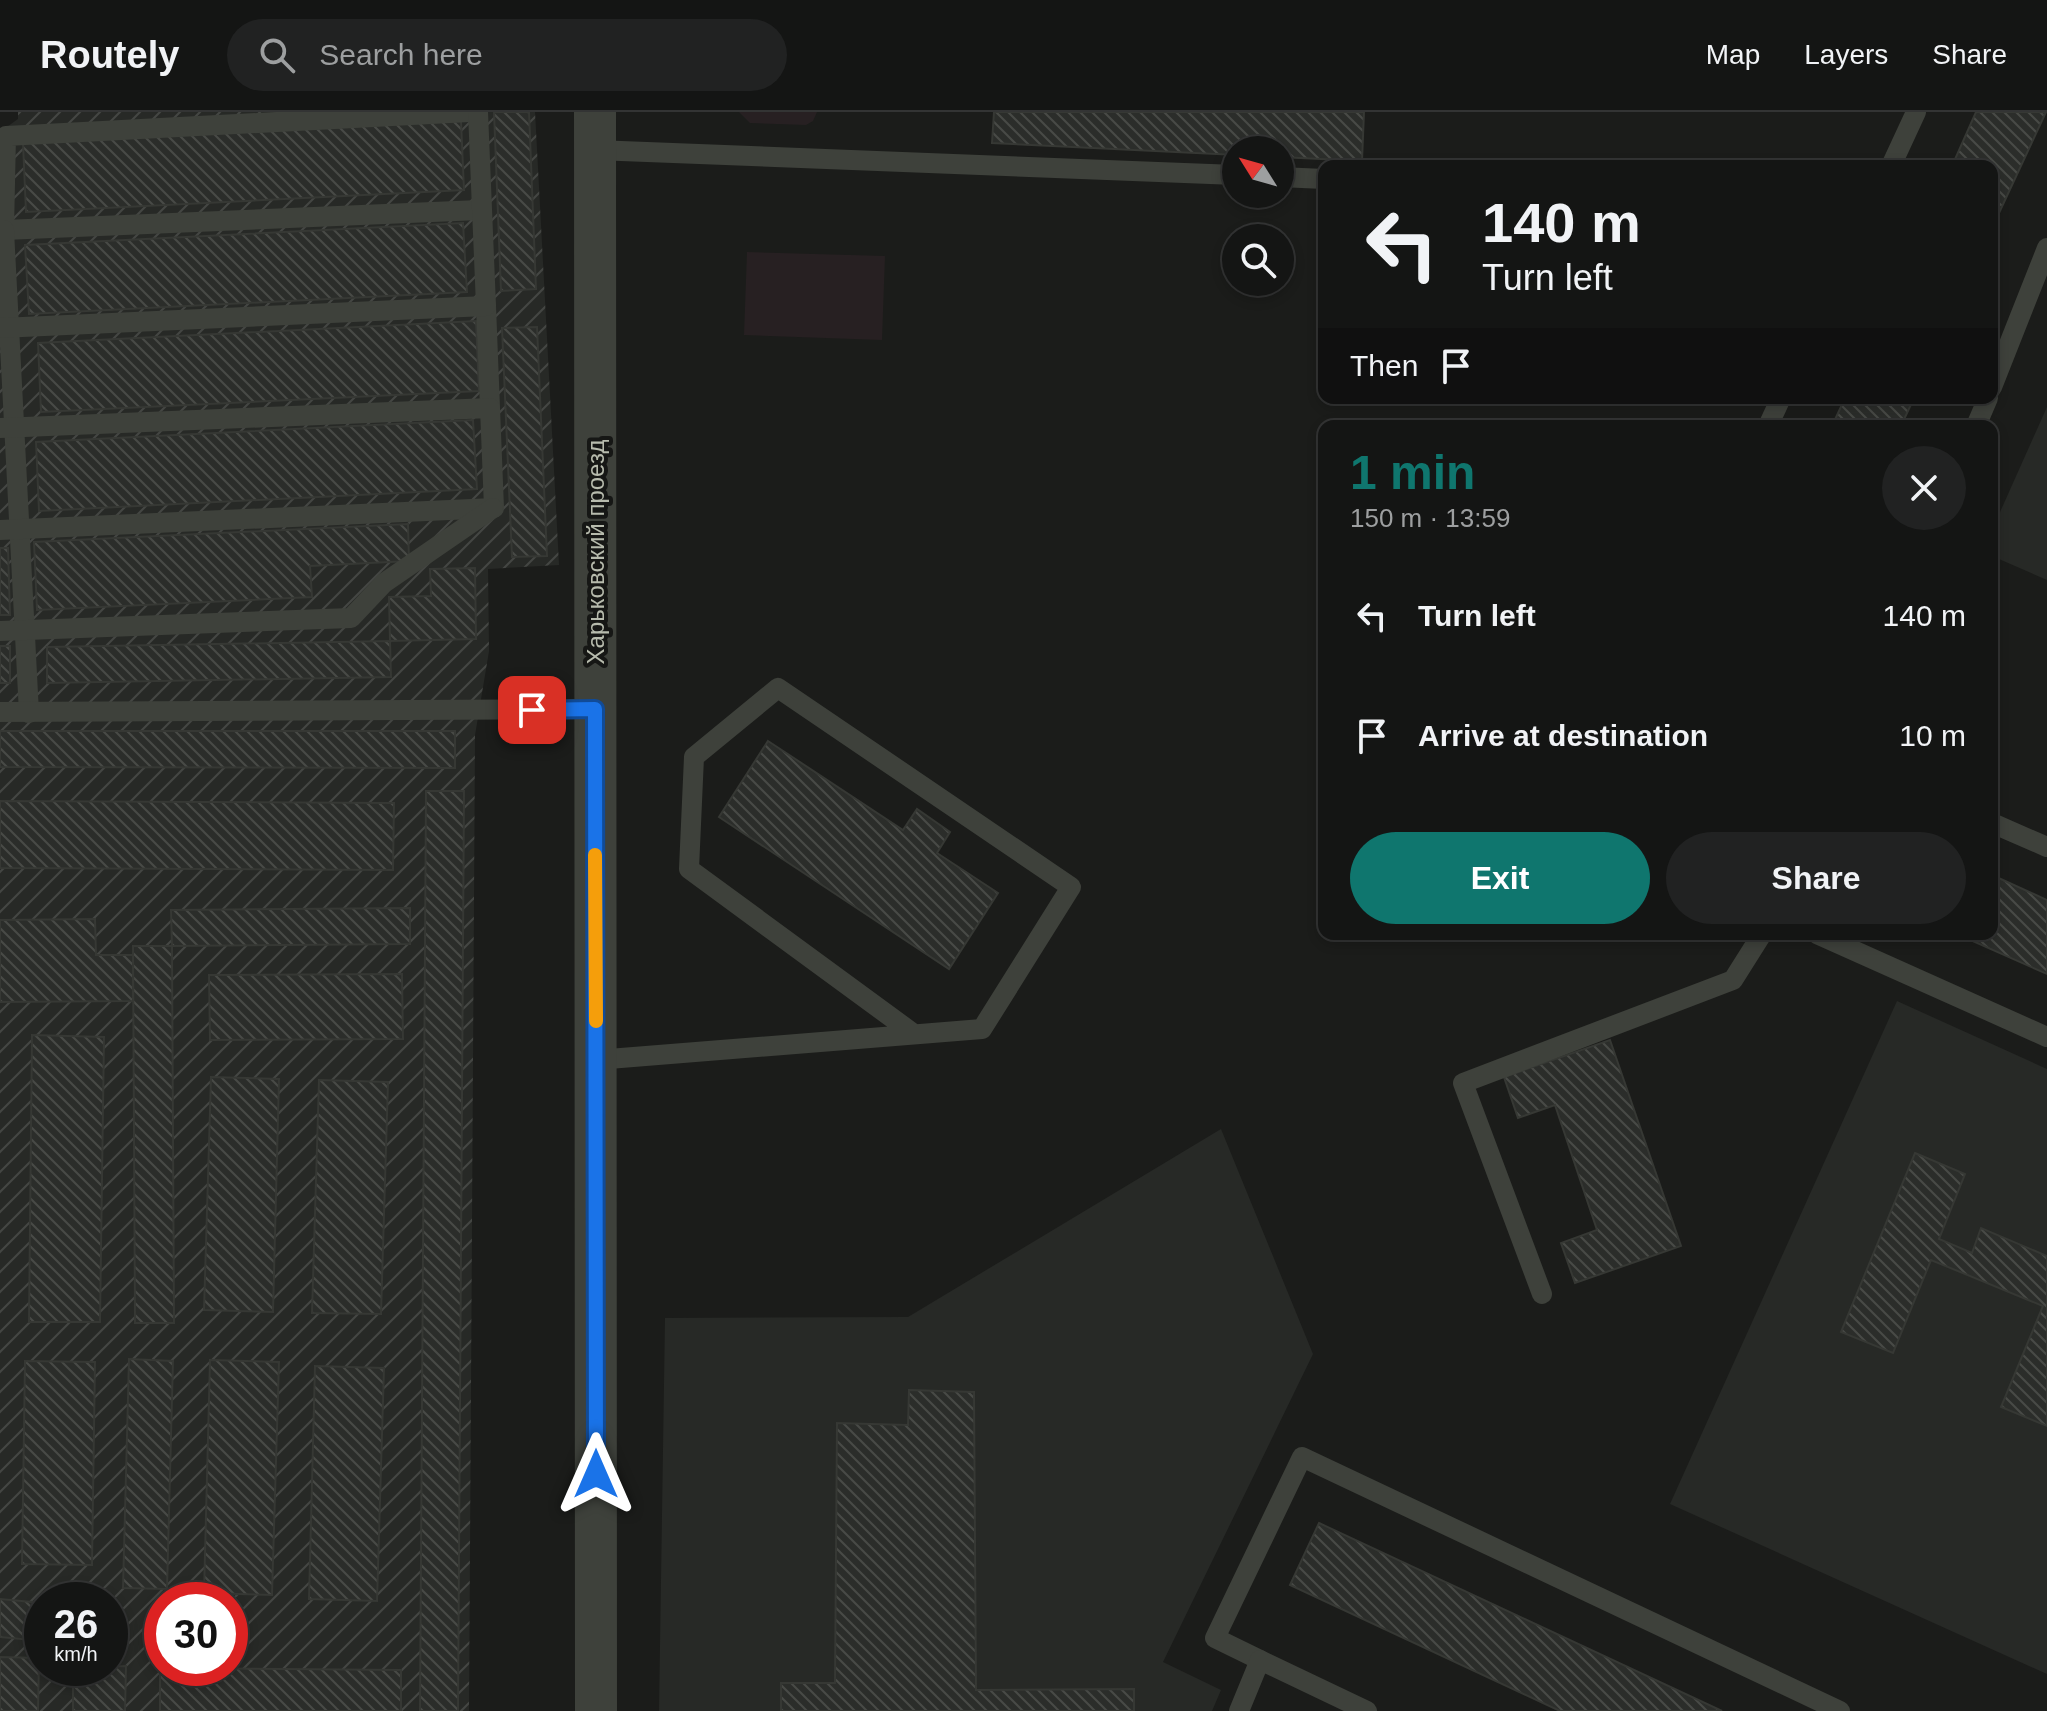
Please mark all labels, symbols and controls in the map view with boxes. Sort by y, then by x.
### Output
search box [227,19,787,91]
icon: search [255,33,299,77]
text: Routely [40,34,179,76]
text: Search here [319,38,483,71]
text: Map [1706,39,1760,70]
text: Layers [1804,39,1888,70]
text: Share [1932,39,2007,70]
north arrow [1222,136,1294,208]
map controls [1222,136,1294,296]
text: 140 m [1482,191,1641,254]
icon: left [1350,192,1454,296]
button: search [1222,224,1294,296]
text: Turn left [1482,257,1613,298]
icon: arrive [1434,344,1478,388]
text: Then [1350,349,1418,382]
street label: Харьковский проезд [582,440,609,664]
text: 1 min [1350,446,1475,499]
button: close [1882,446,1966,530]
text: 150 m · 13:59 [1350,503,1510,533]
icon: left [1350,594,1394,638]
text: Turn left [1418,599,1536,632]
text: 140 m [1883,599,1966,632]
pin [498,676,566,744]
icon: arrive [510,688,554,732]
icon: arrive [1350,714,1394,758]
text: Arrive at destination [1418,719,1708,752]
text: 10 m [1899,719,1966,752]
button: Exit [1350,832,1650,924]
button: Share [1666,832,1966,924]
position arrow [554,1432,638,1516]
speed limit sign: 30 [144,1582,248,1686]
text: 26 [54,1602,98,1646]
text: km/h [54,1643,98,1665]

